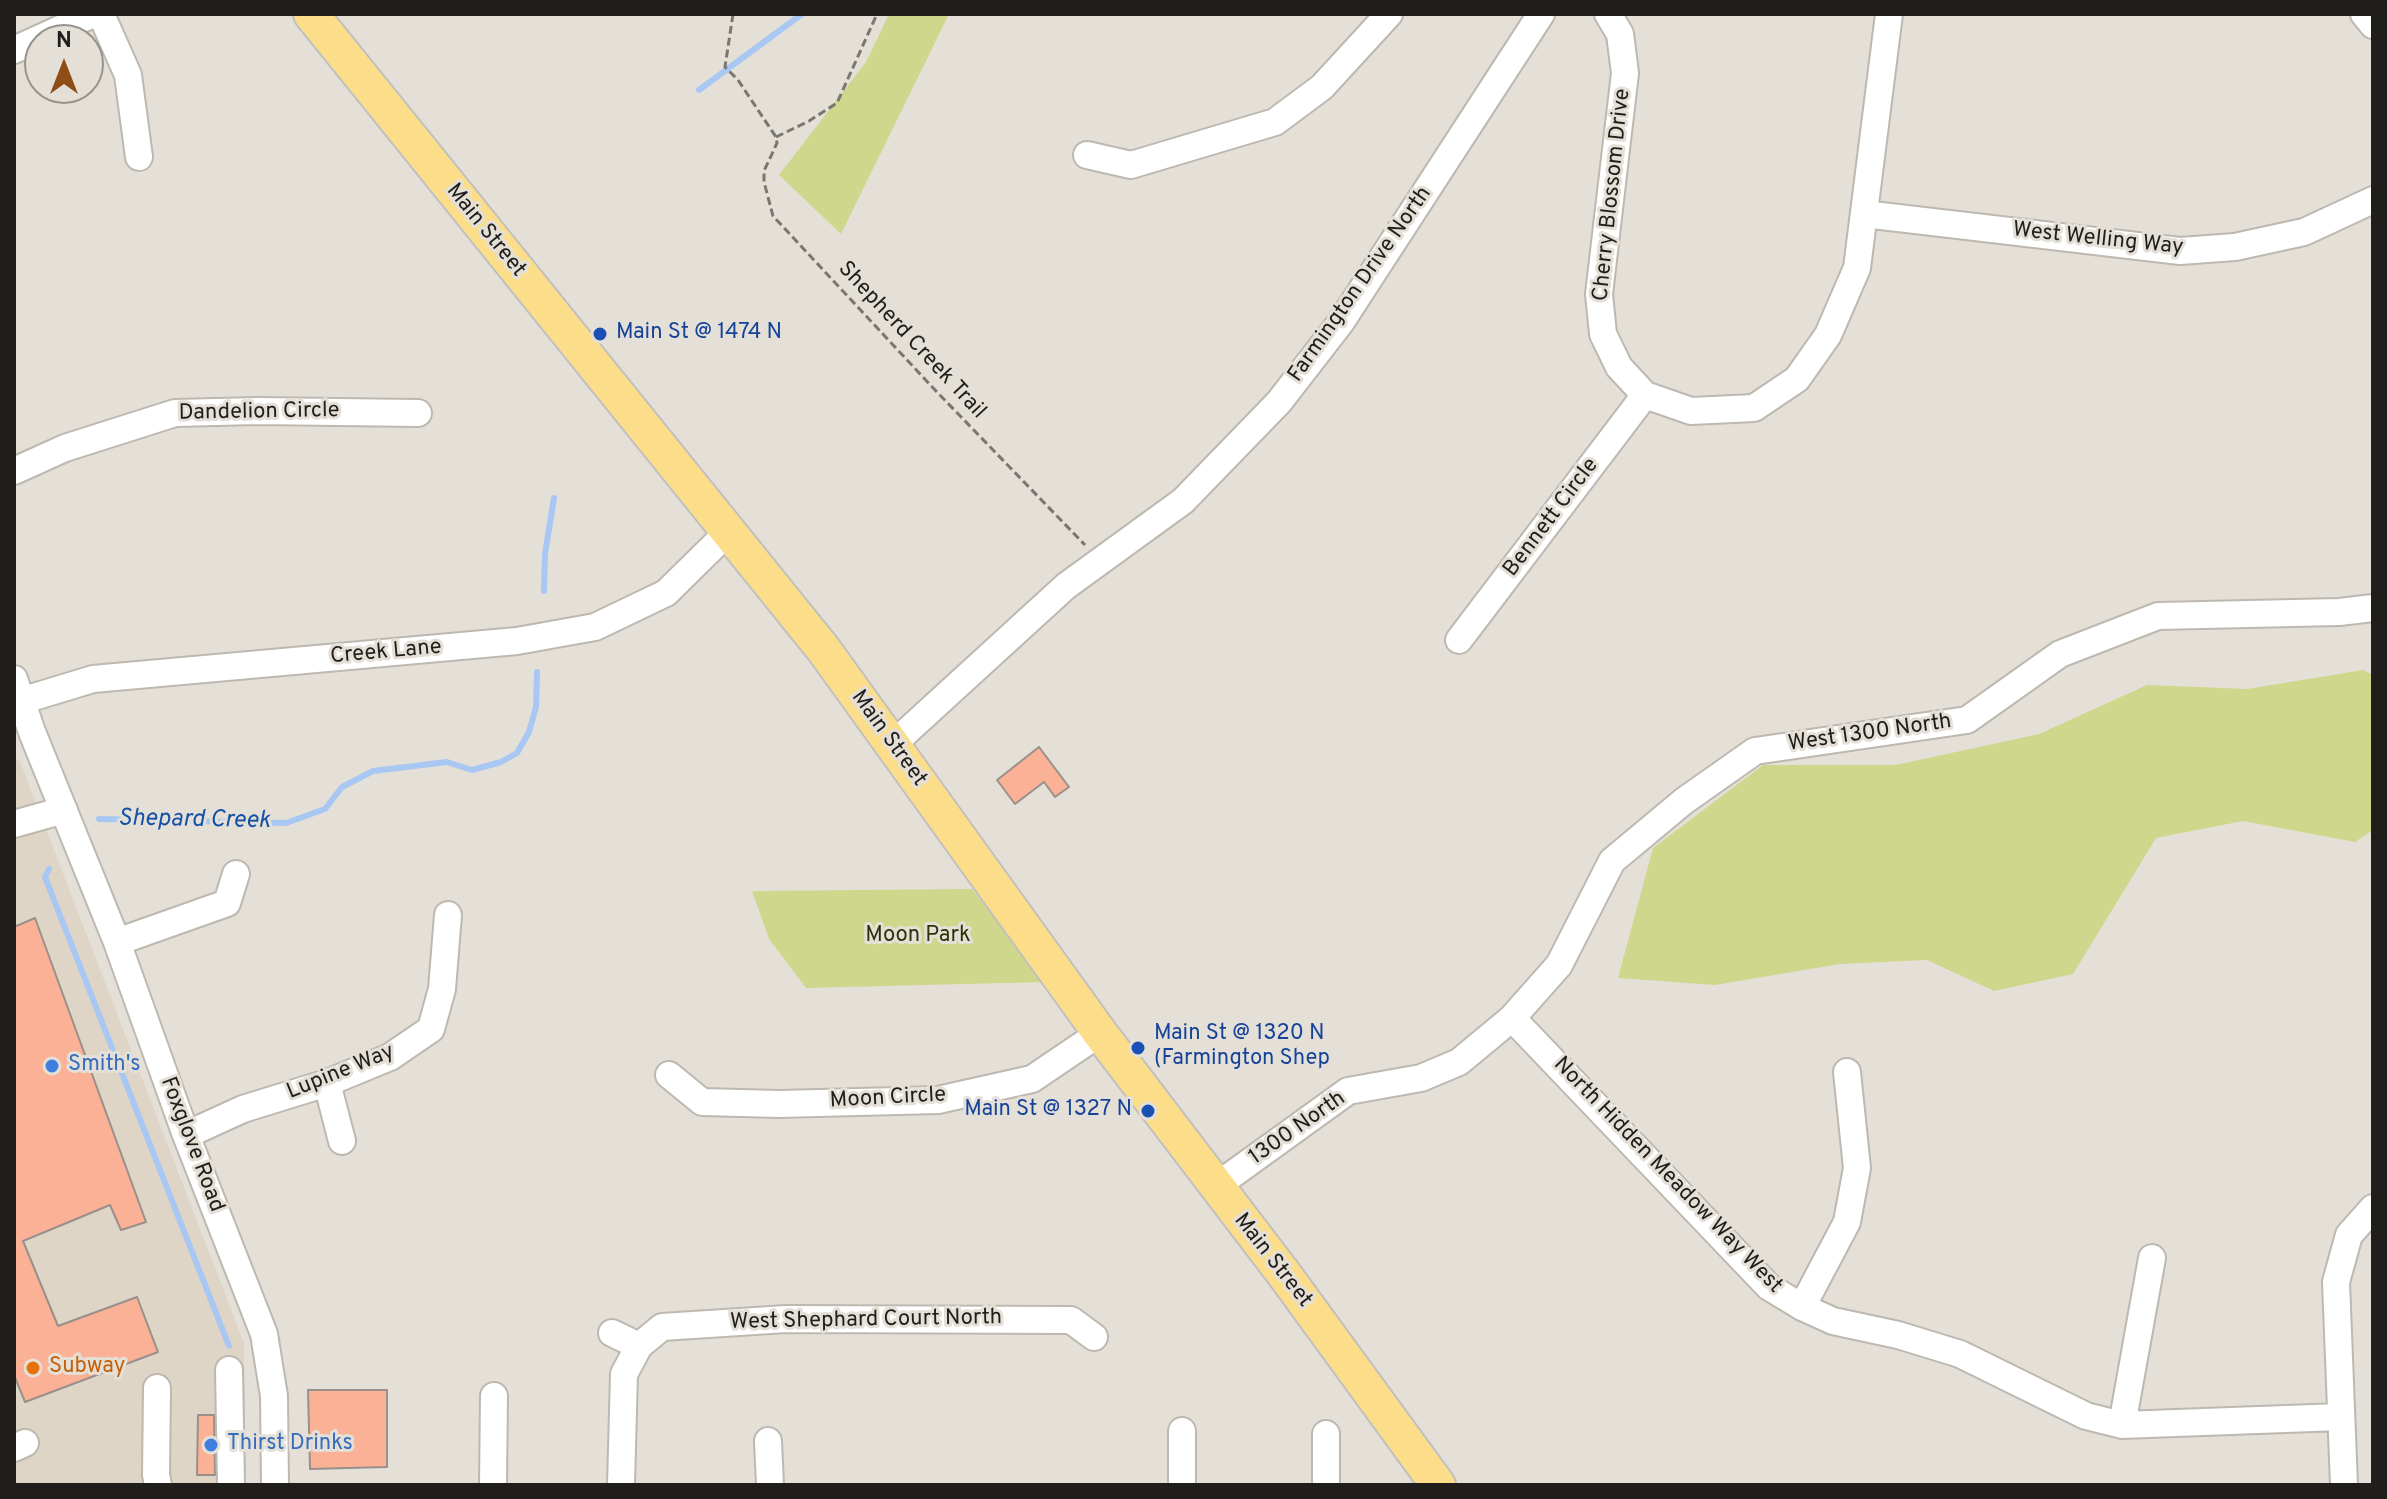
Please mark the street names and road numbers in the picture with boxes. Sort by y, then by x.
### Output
street label: Cherry Blossom Drive [1589,87,1637,303]
street label: Main Street [439,179,531,283]
street label: Farmington Drive North [1284,182,1438,388]
street label: West Welling Way [2011,218,2185,262]
street label: Shepherd Creek Trail [831,257,991,425]
street label: Dandelion Circle [178,398,340,428]
street label: Bennett Circle [1499,454,1605,582]
street label: Creek Lane [329,635,443,671]
street label: Main Street [844,686,932,792]
street label: West 1300 North [1787,709,1953,759]
street label: Lupine Way [283,1039,399,1107]
street label: North Hidden Meadow Way West [1547,1052,1787,1300]
street label: Foxglove Road [153,1074,229,1216]
street label: Moon Circle [829,1083,947,1115]
street label: 1300 North [1245,1086,1351,1172]
street label: Main Street [1227,1209,1317,1313]
street label: West Shephard Court North [730,1305,1002,1337]

